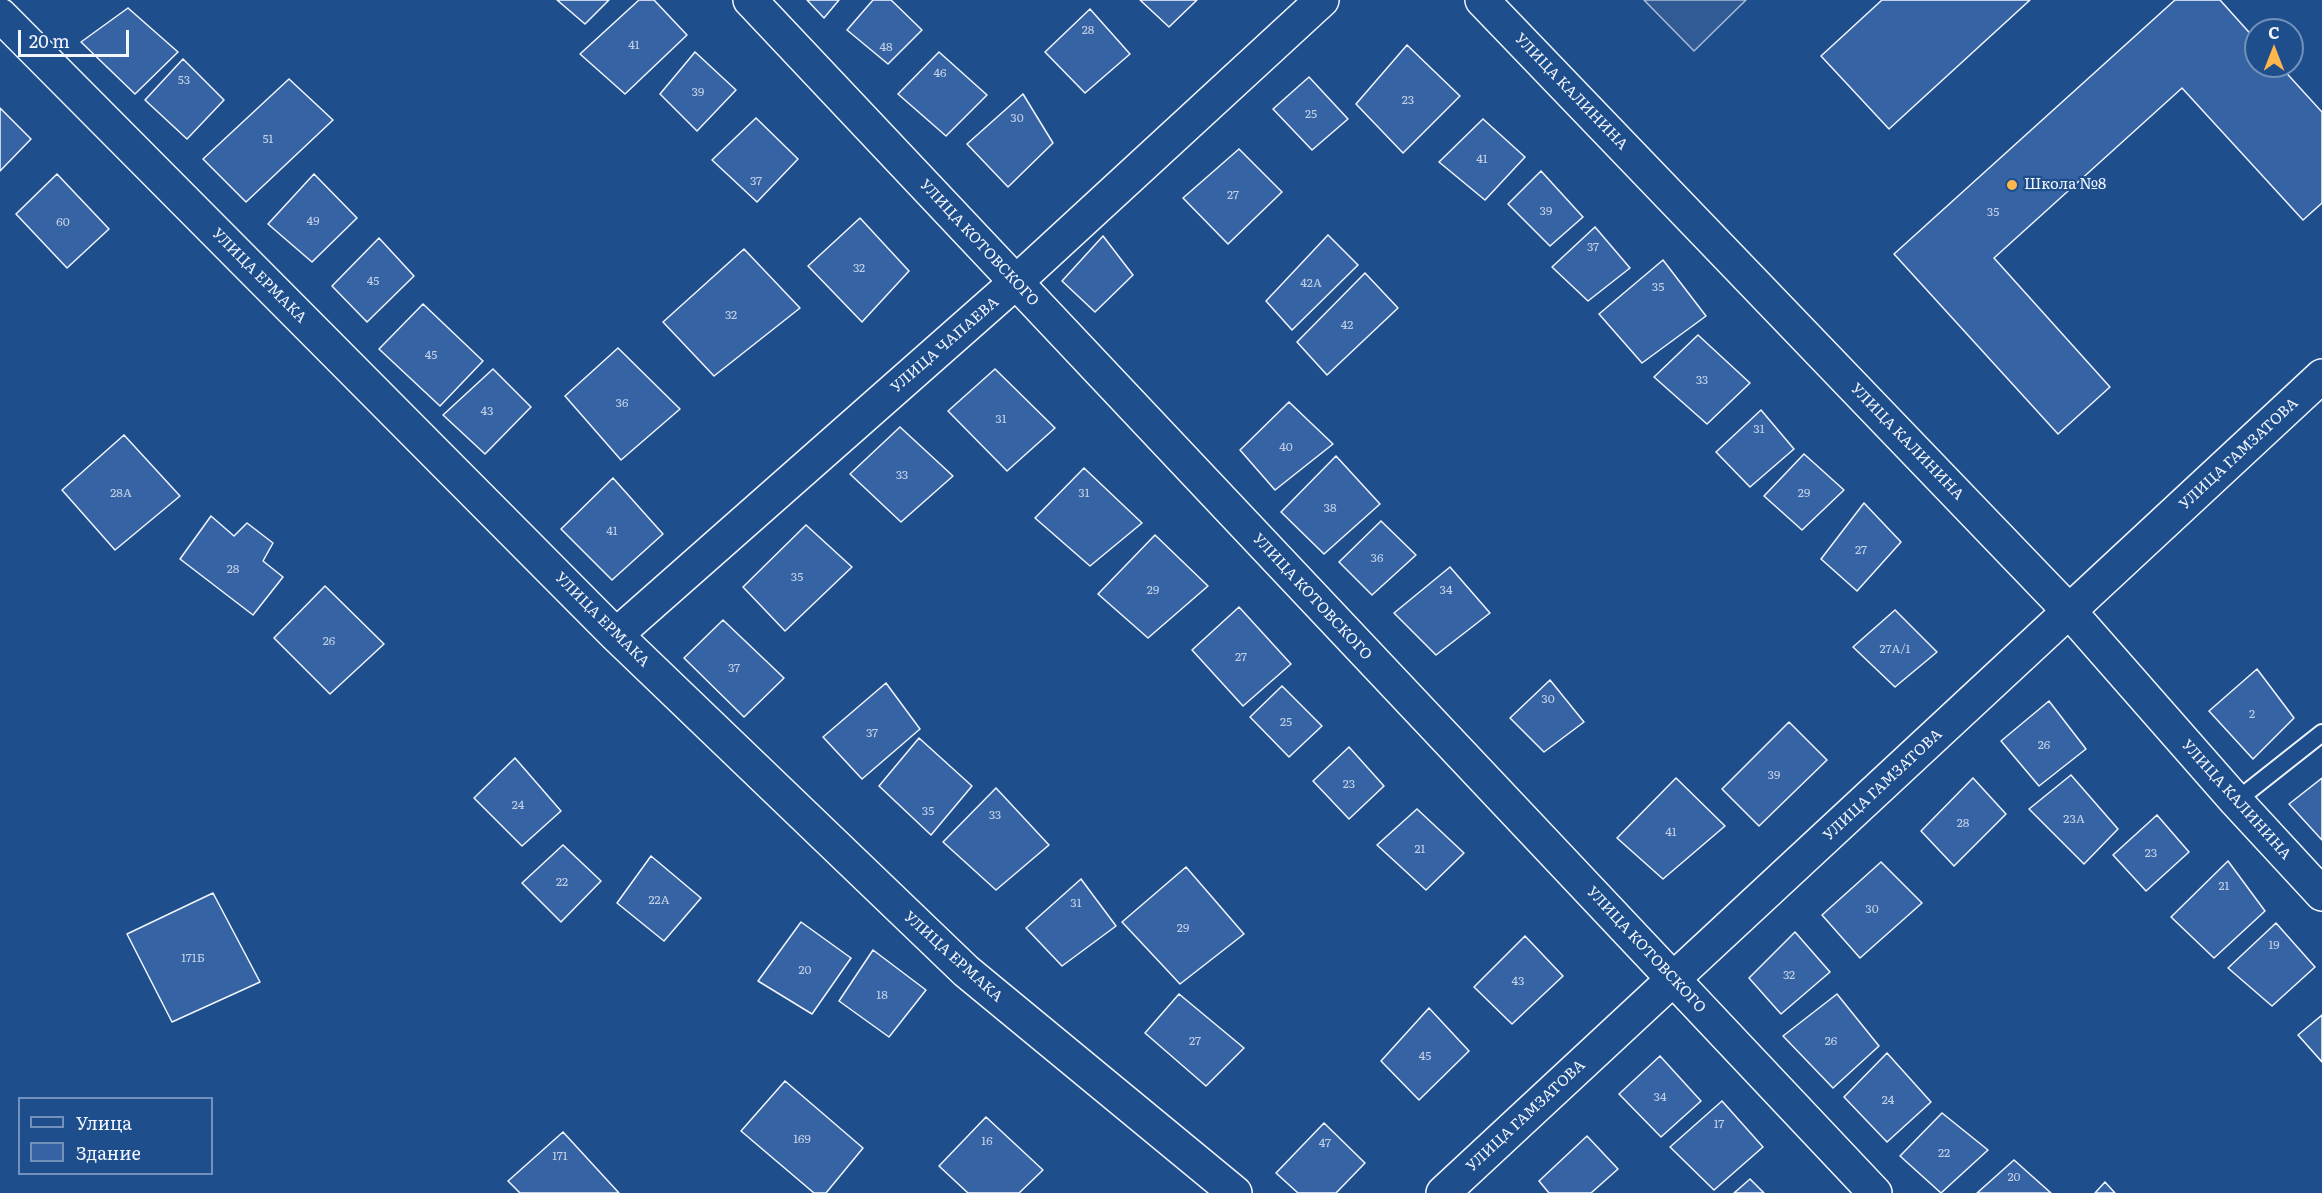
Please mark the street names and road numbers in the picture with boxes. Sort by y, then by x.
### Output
street label: УЛИЦА КАЛИНИНА [1511,30,1631,154]
street label: УЛИЦА КОТОВСКОГО [916,176,1042,310]
street label: УЛИЦА ЕРМАКА [208,225,310,327]
street label: УЛИЦА ЧАПАЕВА [887,293,1003,397]
street label: УЛИЦА КАЛИНИНА [1847,380,1967,504]
street label: УЛИЦА ГАМЗАТОВА [2176,394,2302,514]
street label: УЛИЦА КОТОВСКОГО [1249,530,1375,664]
street label: УЛИЦА ЕРМАКА [551,569,653,671]
street label: УЛИЦА ГАМЗАТОВА [1820,725,1946,845]
street label: УЛИЦА КАЛИНИНА [2177,736,2295,864]
street label: УЛИЦА КОТОВСКОГО [1583,883,1709,1017]
street label: УЛИЦА ЕРМАКА [900,908,1006,1006]
street label: УЛИЦА ГАМЗАТОВА [1463,1056,1589,1176]

